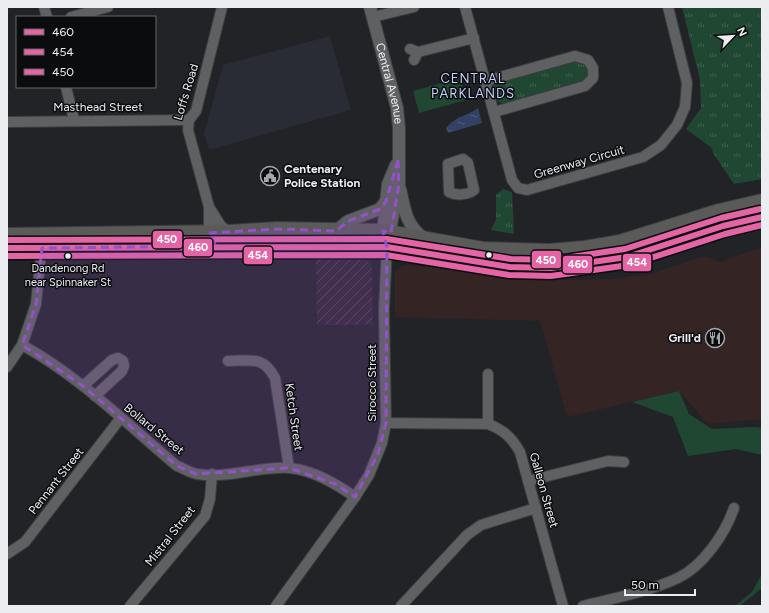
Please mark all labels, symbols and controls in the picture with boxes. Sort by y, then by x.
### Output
legend [16,16,156,88]
north arrow [713,16,753,56]
text: 460 [52,25,74,39]
text: N [734,25,749,39]
street label: Central Avenue [373,41,406,125]
text: 454 [52,45,74,59]
street label: Loffs Road [171,62,201,122]
text: 450 [52,65,74,79]
district label: CENTRAL PARKLANDS [431,71,515,101]
street label: Masthead Street [53,100,143,114]
street label: Greenway Circuit [532,142,626,182]
place label: Centenary Police Station [284,162,361,190]
public building icon: Centenary Police Station [259,165,281,187]
line badge: 450 [152,230,183,249]
text: 450 [157,233,177,246]
line badge: 460 [183,238,213,257]
text: 460 [188,241,208,254]
line badge: 454 [243,246,273,265]
text: 454 [248,249,268,262]
unlabelled marker [484,250,494,260]
line badge: 450 [531,250,562,269]
marker: Dandenong Rd near Spinnaker St [63,251,73,261]
line badge: 454 [622,253,652,272]
text: 450 [536,254,556,267]
line badge: 460 [562,255,593,274]
text: 454 [627,256,647,269]
text: 460 [568,258,588,271]
place label: Dandenong Rd near Spinnaker St [25,262,111,289]
restaurant icon: Grill'd [704,327,726,349]
place label: Grill'd [668,331,701,345]
street label: Sirocco Street [365,344,379,422]
street label: Ketch Street [282,382,306,452]
street label: Bollard Street [121,400,187,458]
street label: Pennant Street [26,445,87,517]
street label: Galleon Street [527,451,562,530]
street label: Mistral Street [142,503,198,569]
scale bar [625,571,695,597]
text: 50 m [631,578,659,592]

